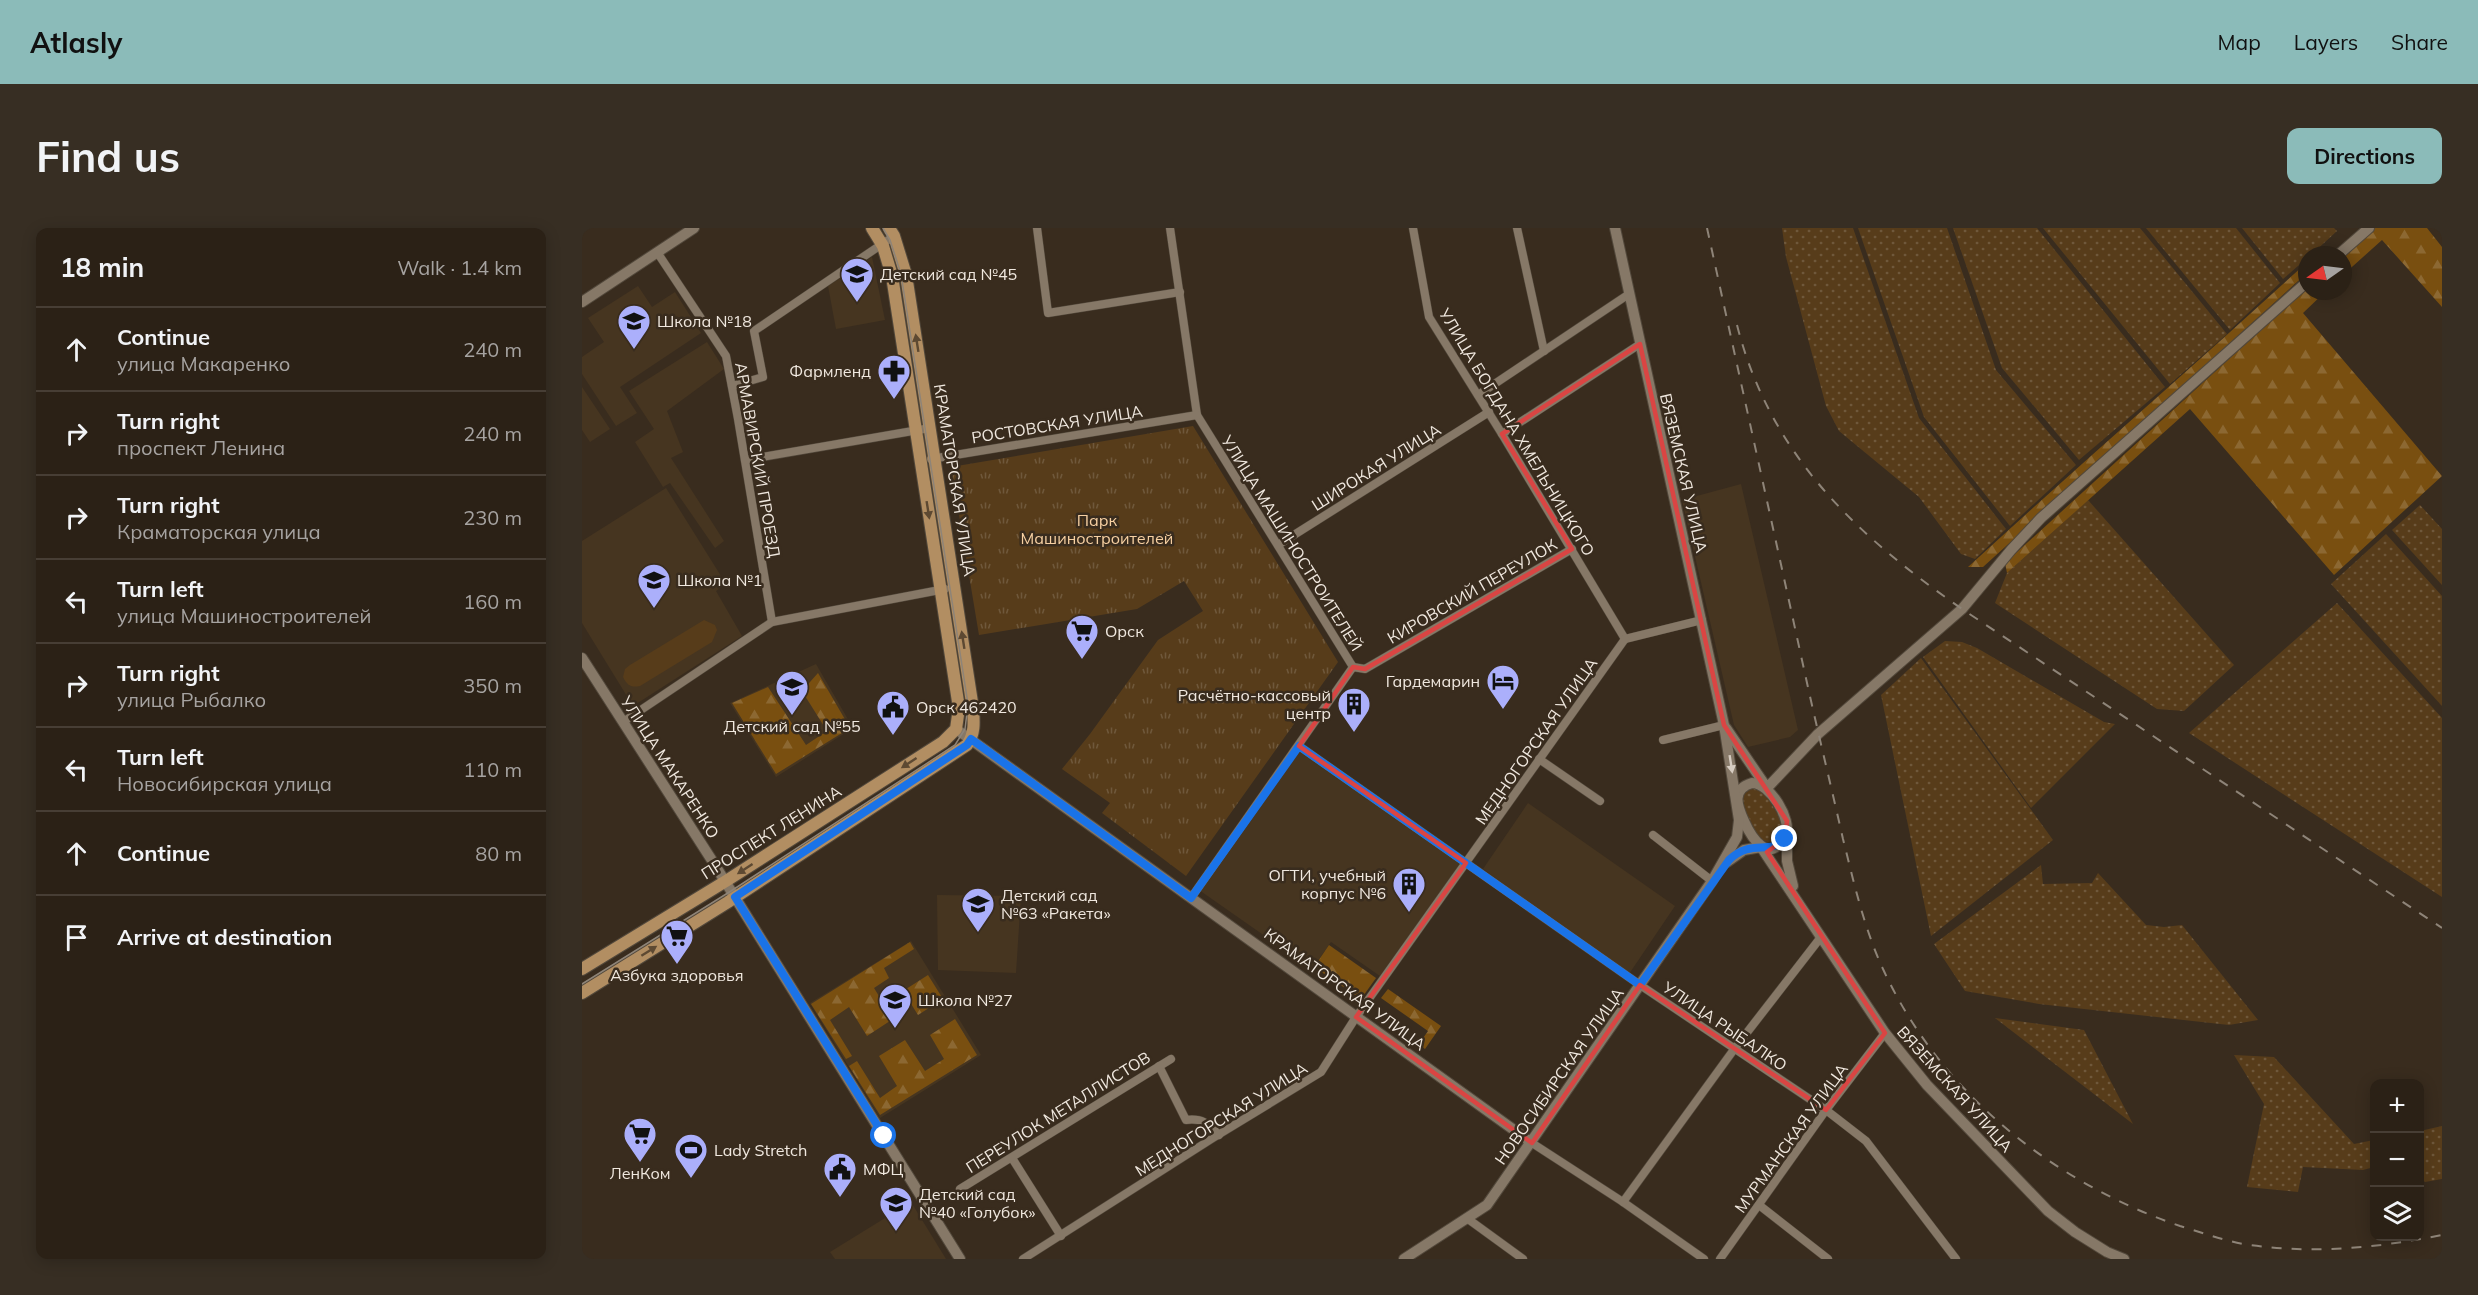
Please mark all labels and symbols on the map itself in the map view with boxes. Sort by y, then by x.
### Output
north arrow [2298,246,2352,300]
school or university icon: Детский сад №45 [839,256,875,303]
place label: Детский сад №45 [880,264,1017,284]
school or university icon: Школа №18 [616,303,652,350]
street label: УЛИЦА БОГДАНА ХМЕЛЬНИЦКОГО [1434,304,1599,560]
place label: Школа №18 [657,311,752,331]
one-way arrow [912,334,921,353]
pharmacy icon: Фармленд [876,353,912,400]
street label: АРМАВИРСКИЙ ПРОЕЗД [731,361,785,559]
place label: Фармленд [789,361,871,381]
street label: КРАМАТОРСКАЯ УЛИЦА [930,382,980,578]
street label: ВЯЗЕМСКАЯ УЛИЦА [1656,391,1712,555]
street label: РОСТОВСКАЯ УЛИЦА [970,401,1144,447]
street label: ШИРОКАЯ УЛИЦА [1308,419,1444,515]
street label: УЛИЦА МАШИНОСТРОИТЕЛЕЙ [1217,431,1367,655]
one-way arrow [924,501,933,520]
park label: Парк Машиностроителей [1021,510,1173,548]
street label: КИРОВСКИЙ ПЕРЕУЛОК [1384,534,1561,648]
school or university icon: Школа №1 [636,562,672,609]
place label: Школа №1 [677,570,762,590]
supermarket icon: Орск [1064,613,1100,660]
place label: Орск [1105,621,1144,641]
one-way arrow [958,630,967,649]
street label: МЕДНОГОРСКАЯ УЛИЦА [1471,653,1602,828]
hotel icon: Гардемарин [1485,663,1521,710]
school or university icon: Детский сад №55 [774,669,810,716]
place label: Гардемарин [1386,671,1480,691]
place label: Расчётно-кассовый центр [1178,685,1331,723]
building icon: Расчётно-кассовый центр [1336,686,1372,733]
public building icon: Орск 462420 [875,689,911,736]
street label: УЛИЦА МАКАРЕНКО [616,691,724,842]
place label: Орск 462420 [916,697,1017,717]
place label: Детский сад №55 [723,716,861,736]
one-way arrow [1726,754,1735,773]
one-way arrow [901,757,917,768]
street label: ПРОСПЕКТ ЛЕНИНА [697,781,845,883]
route end [1771,825,1797,851]
one-way arrow [737,863,753,874]
place label: ОГТИ, учебный корпус №6 [1268,865,1386,903]
building icon: ОГТИ, учебный корпус №6 [1391,866,1427,913]
place label: Детский сад №63 «Ракета» [1001,885,1111,923]
school or university icon: Детский сад №63 «Ракета» [960,886,996,933]
supermarket icon: Азбука здоровья [659,918,695,965]
street label: КРАМАТОРСКАЯ УЛИЦА [1260,924,1430,1054]
one-way arrow [641,946,658,957]
place label: Азбука здоровья [610,965,744,985]
street label: УЛИЦА РЫБАЛКО [1658,976,1791,1075]
school or university icon: Школа №27 [877,982,913,1029]
street label: НОВОСИБИРСКАЯ УЛИЦА [1490,984,1628,1168]
place label: Школа №27 [918,990,1013,1010]
street label: ВЯЗЕМСКАЯ УЛИЦА [1893,1022,2017,1156]
street label: ПЕРЕУЛОК МЕТАЛЛИСТОВ [962,1047,1154,1177]
street label: МЕДНОГОРСКАЯ УЛИЦА [1131,1058,1311,1180]
street label: МУРМАНСКАЯ УЛИЦА [1730,1059,1852,1217]
supermarket icon: ЛенКом [622,1116,658,1163]
route start [870,1122,896,1148]
sports icon: Lady Stretch [673,1132,709,1179]
place label: Lady Stretch [714,1140,807,1160]
public building icon: МФЦ [822,1151,858,1198]
place label: МФЦ [863,1159,904,1179]
place label: ЛенКом [609,1163,671,1183]
place label: Детский сад №40 «Голубок» [919,1184,1035,1222]
school or university icon: Детский сад №40 «Голубок» [878,1185,914,1232]

